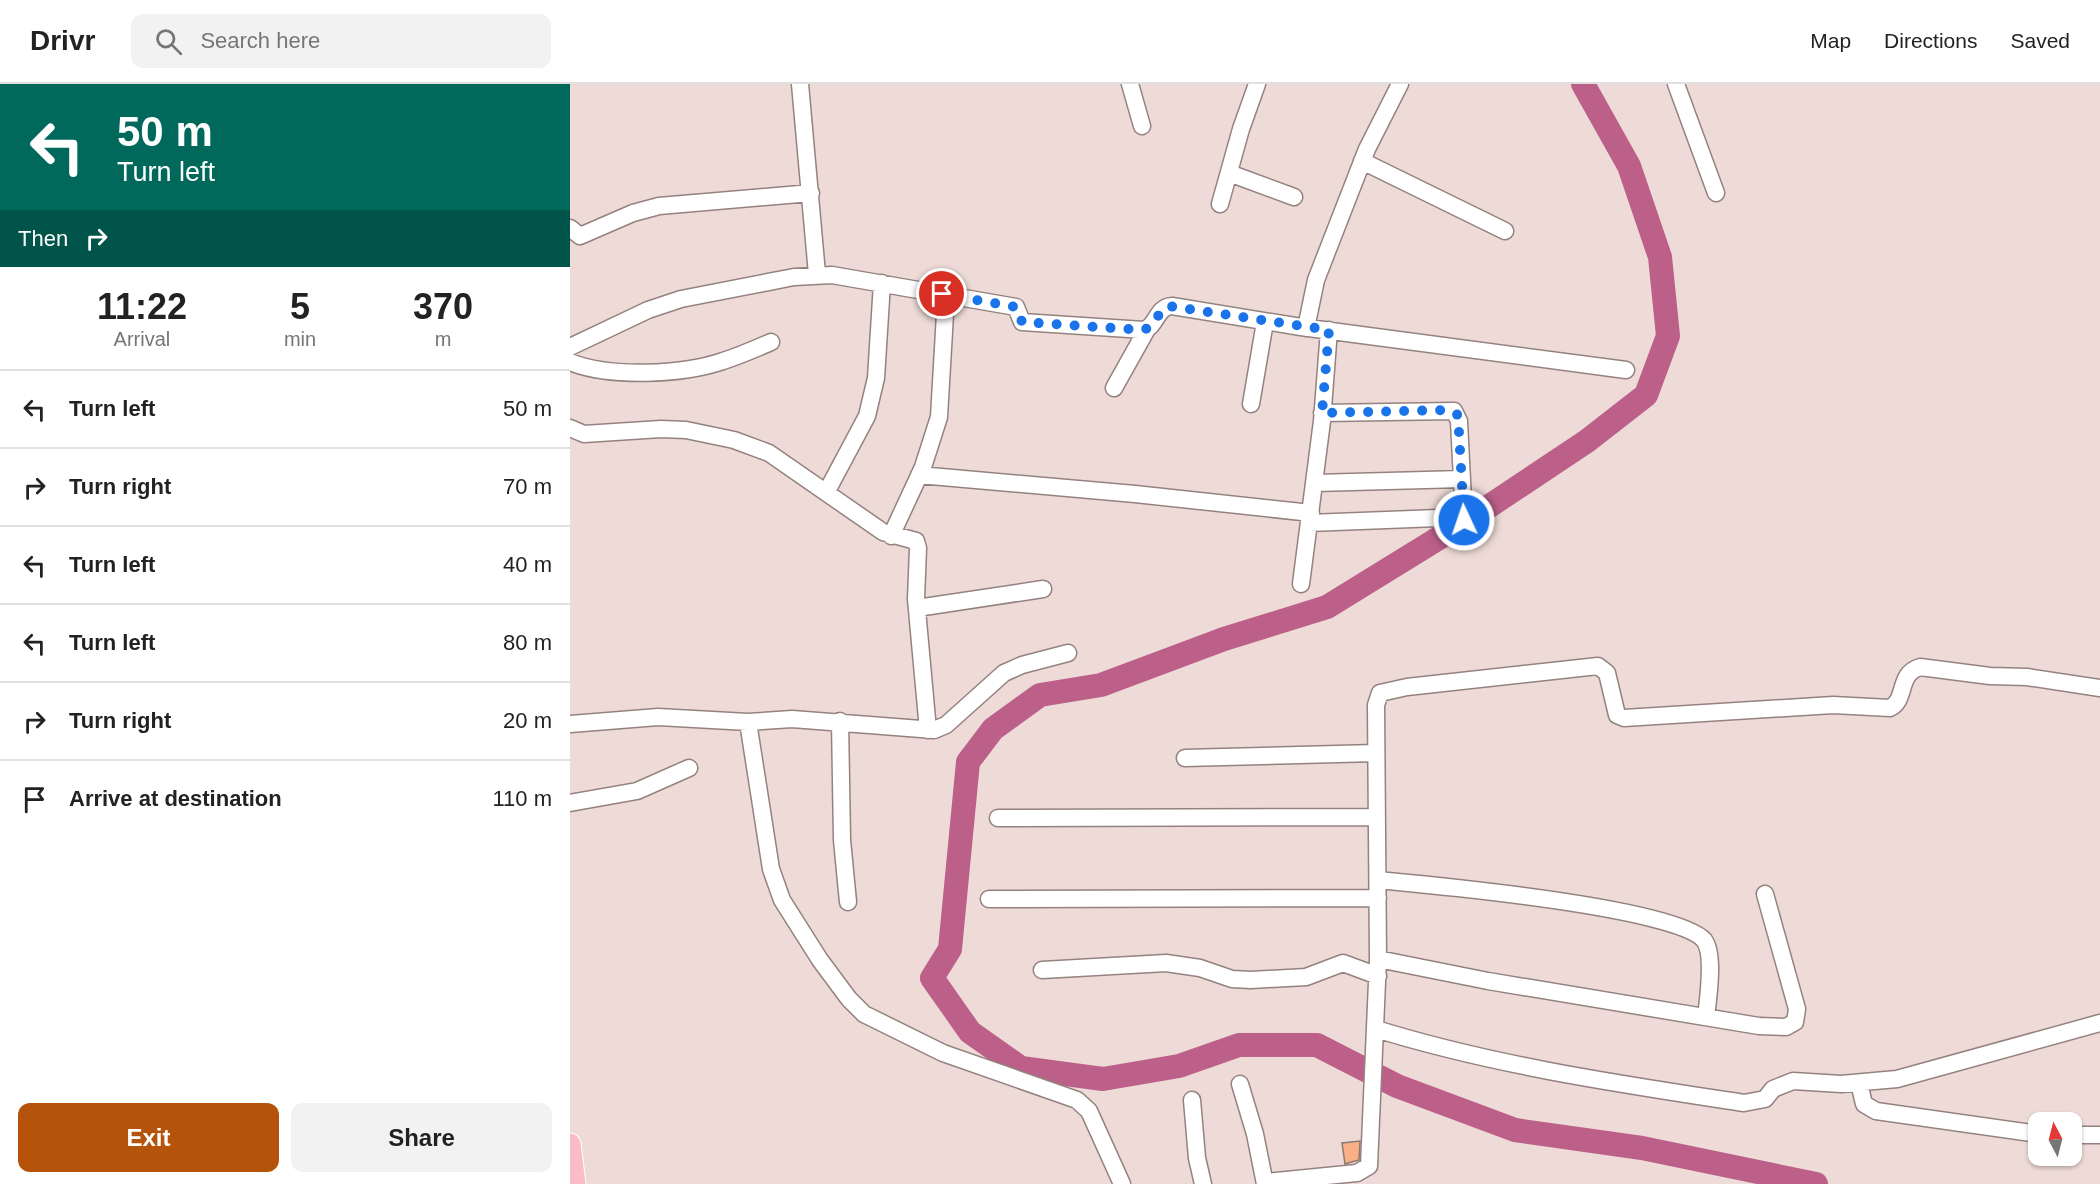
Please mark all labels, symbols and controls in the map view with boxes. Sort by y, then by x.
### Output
search box [131,14,551,68]
text: Drivr [30,25,95,56]
icon: search [152,25,185,58]
text: Search here [200,28,320,53]
text: Map [1810,29,1851,52]
text: Directions [1884,29,1977,52]
text: Saved [2010,29,2070,52]
icon: left [18,108,96,186]
text: 50 m [117,108,213,155]
text: Turn left [117,157,215,187]
icon: right [80,222,113,255]
text: Then [18,226,68,251]
pin [916,268,967,319]
icon: arrive [925,277,958,310]
text: 11:22 [97,286,187,327]
text: 5 [290,286,310,327]
text: 370 [413,286,473,327]
text: Arrival [114,328,170,350]
text: min [284,328,316,350]
text: m [435,328,451,350]
icon: left [18,393,51,426]
text: Turn left [69,396,155,421]
text: 50 m [503,396,552,421]
icon: right [18,471,51,504]
text: Turn right [69,474,171,499]
text: 70 m [503,474,552,499]
position arrow [1432,488,1496,552]
icon: left [18,549,51,582]
text: Turn left [69,552,155,577]
text: 40 m [503,552,552,577]
icon: left [18,627,51,660]
text: Turn left [69,630,155,655]
text: 80 m [503,630,552,655]
icon: right [18,705,51,738]
text: Turn right [69,708,171,733]
text: 20 m [503,708,552,733]
icon: arrive [18,783,51,816]
text: Arrive at destination [69,786,282,811]
text: 110 m [492,786,552,811]
button: Exit [18,1103,279,1172]
button: Share [291,1103,552,1172]
north arrow [2028,1112,2082,1166]
map controls [2028,1112,2082,1166]

